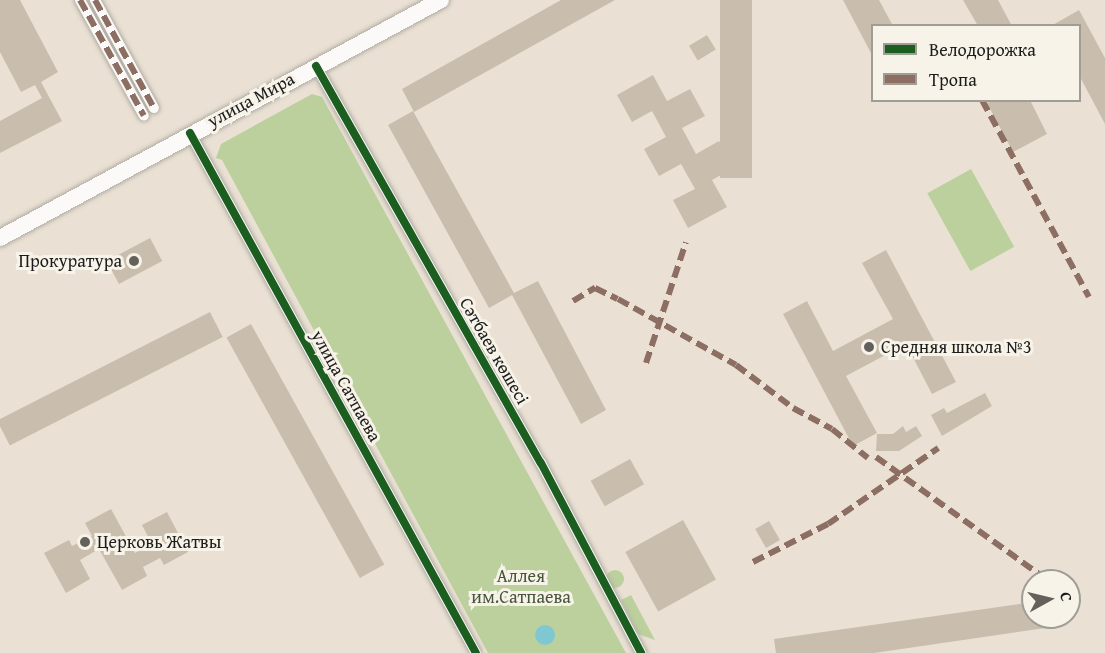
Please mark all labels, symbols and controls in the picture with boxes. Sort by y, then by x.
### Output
legend [871,24,1081,102]
text: Велодорожка [929,36,1036,63]
text: Тропа [929,66,977,93]
street label: улица Мира [204,68,298,132]
place label: Прокуратура [18,250,122,272]
marker: Прокуратура [127,254,141,268]
street label: Сәтбаев көшесі [455,294,533,408]
street label: улица Сатпаева [306,326,386,446]
place label: Средняя школа №3 [881,336,1032,358]
marker: Средняя школа №3 [862,340,876,354]
place label: Церковь Жатвы [97,531,221,553]
marker: Церковь Жатвы [78,535,92,549]
park label: Аллея им.Сатпаева [471,566,571,608]
north arrow [1021,569,1081,629]
text: С [1054,591,1079,603]

